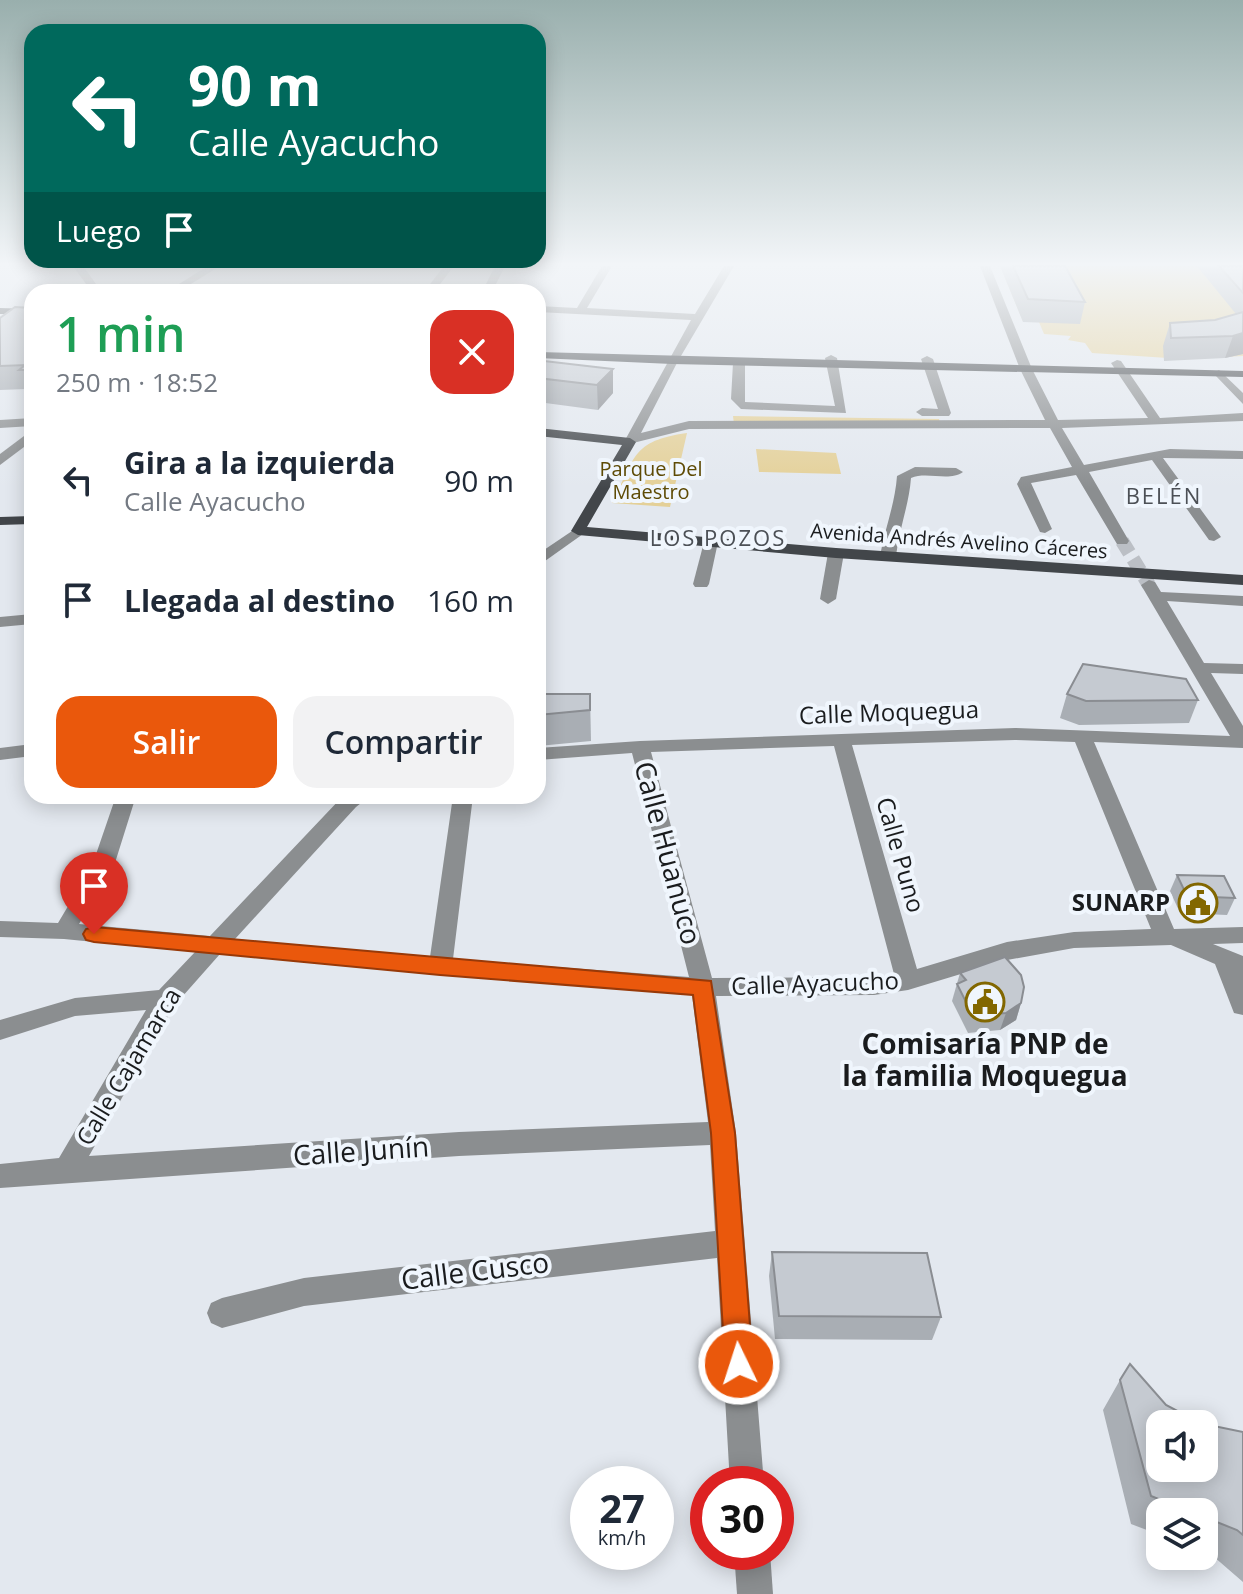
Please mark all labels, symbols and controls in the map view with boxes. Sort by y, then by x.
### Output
text: 90 m [188,46,322,122]
icon: left [56,56,160,160]
text: Calle Ayacucho [188,118,440,167]
icon: arrive [157,208,201,252]
text: Luego [56,210,141,251]
text: 1 min [56,301,186,366]
button: close [430,310,514,394]
text: 250 m · 18:52 [56,364,218,400]
text: Gira a la izquierda [124,442,396,483]
park label: Parque Del Maestro [599,455,703,505]
icon: left [56,458,100,502]
text: 90 m [444,460,514,501]
district label: BELÉN [1126,480,1202,510]
text: Calle Ayacucho [124,483,306,519]
street label: Avenida Andrés Avelino Cáceres [809,517,1109,564]
district label: LOS POZOS [650,522,786,552]
icon: arrive [56,578,100,622]
text: Llegada al destino [124,580,395,621]
text: 160 m [427,580,514,621]
street label: Calle Moquegua [798,692,980,731]
button: Salir [56,696,277,788]
button: Compartir [293,696,514,788]
street label: Calle Huanuco [626,757,712,949]
street label: Calle Puno [869,793,934,916]
pin [60,852,128,934]
icon: arrive [72,864,116,908]
public building icon: SUNARP [1177,882,1219,924]
place label: SUNARP [1072,885,1170,918]
street label: Calle Ayacucho [731,963,899,1002]
street label: Calle Cajamarca [68,981,188,1151]
public building icon: Comisaría PNP de la familia Moquegua [964,981,1006,1023]
place label: Comisaría PNP de la familia Moquegua [842,1024,1128,1094]
street label: Calle Junín [292,1126,430,1174]
street label: Calle Cusco [399,1242,551,1298]
position arrow [697,1322,781,1406]
map controls [1146,1410,1218,1570]
button: sound [1146,1410,1218,1482]
speed limit sign: 30 [690,1466,794,1570]
text: 27 [599,1480,645,1535]
button: layers [1146,1498,1218,1570]
text: km/h [598,1524,646,1551]

